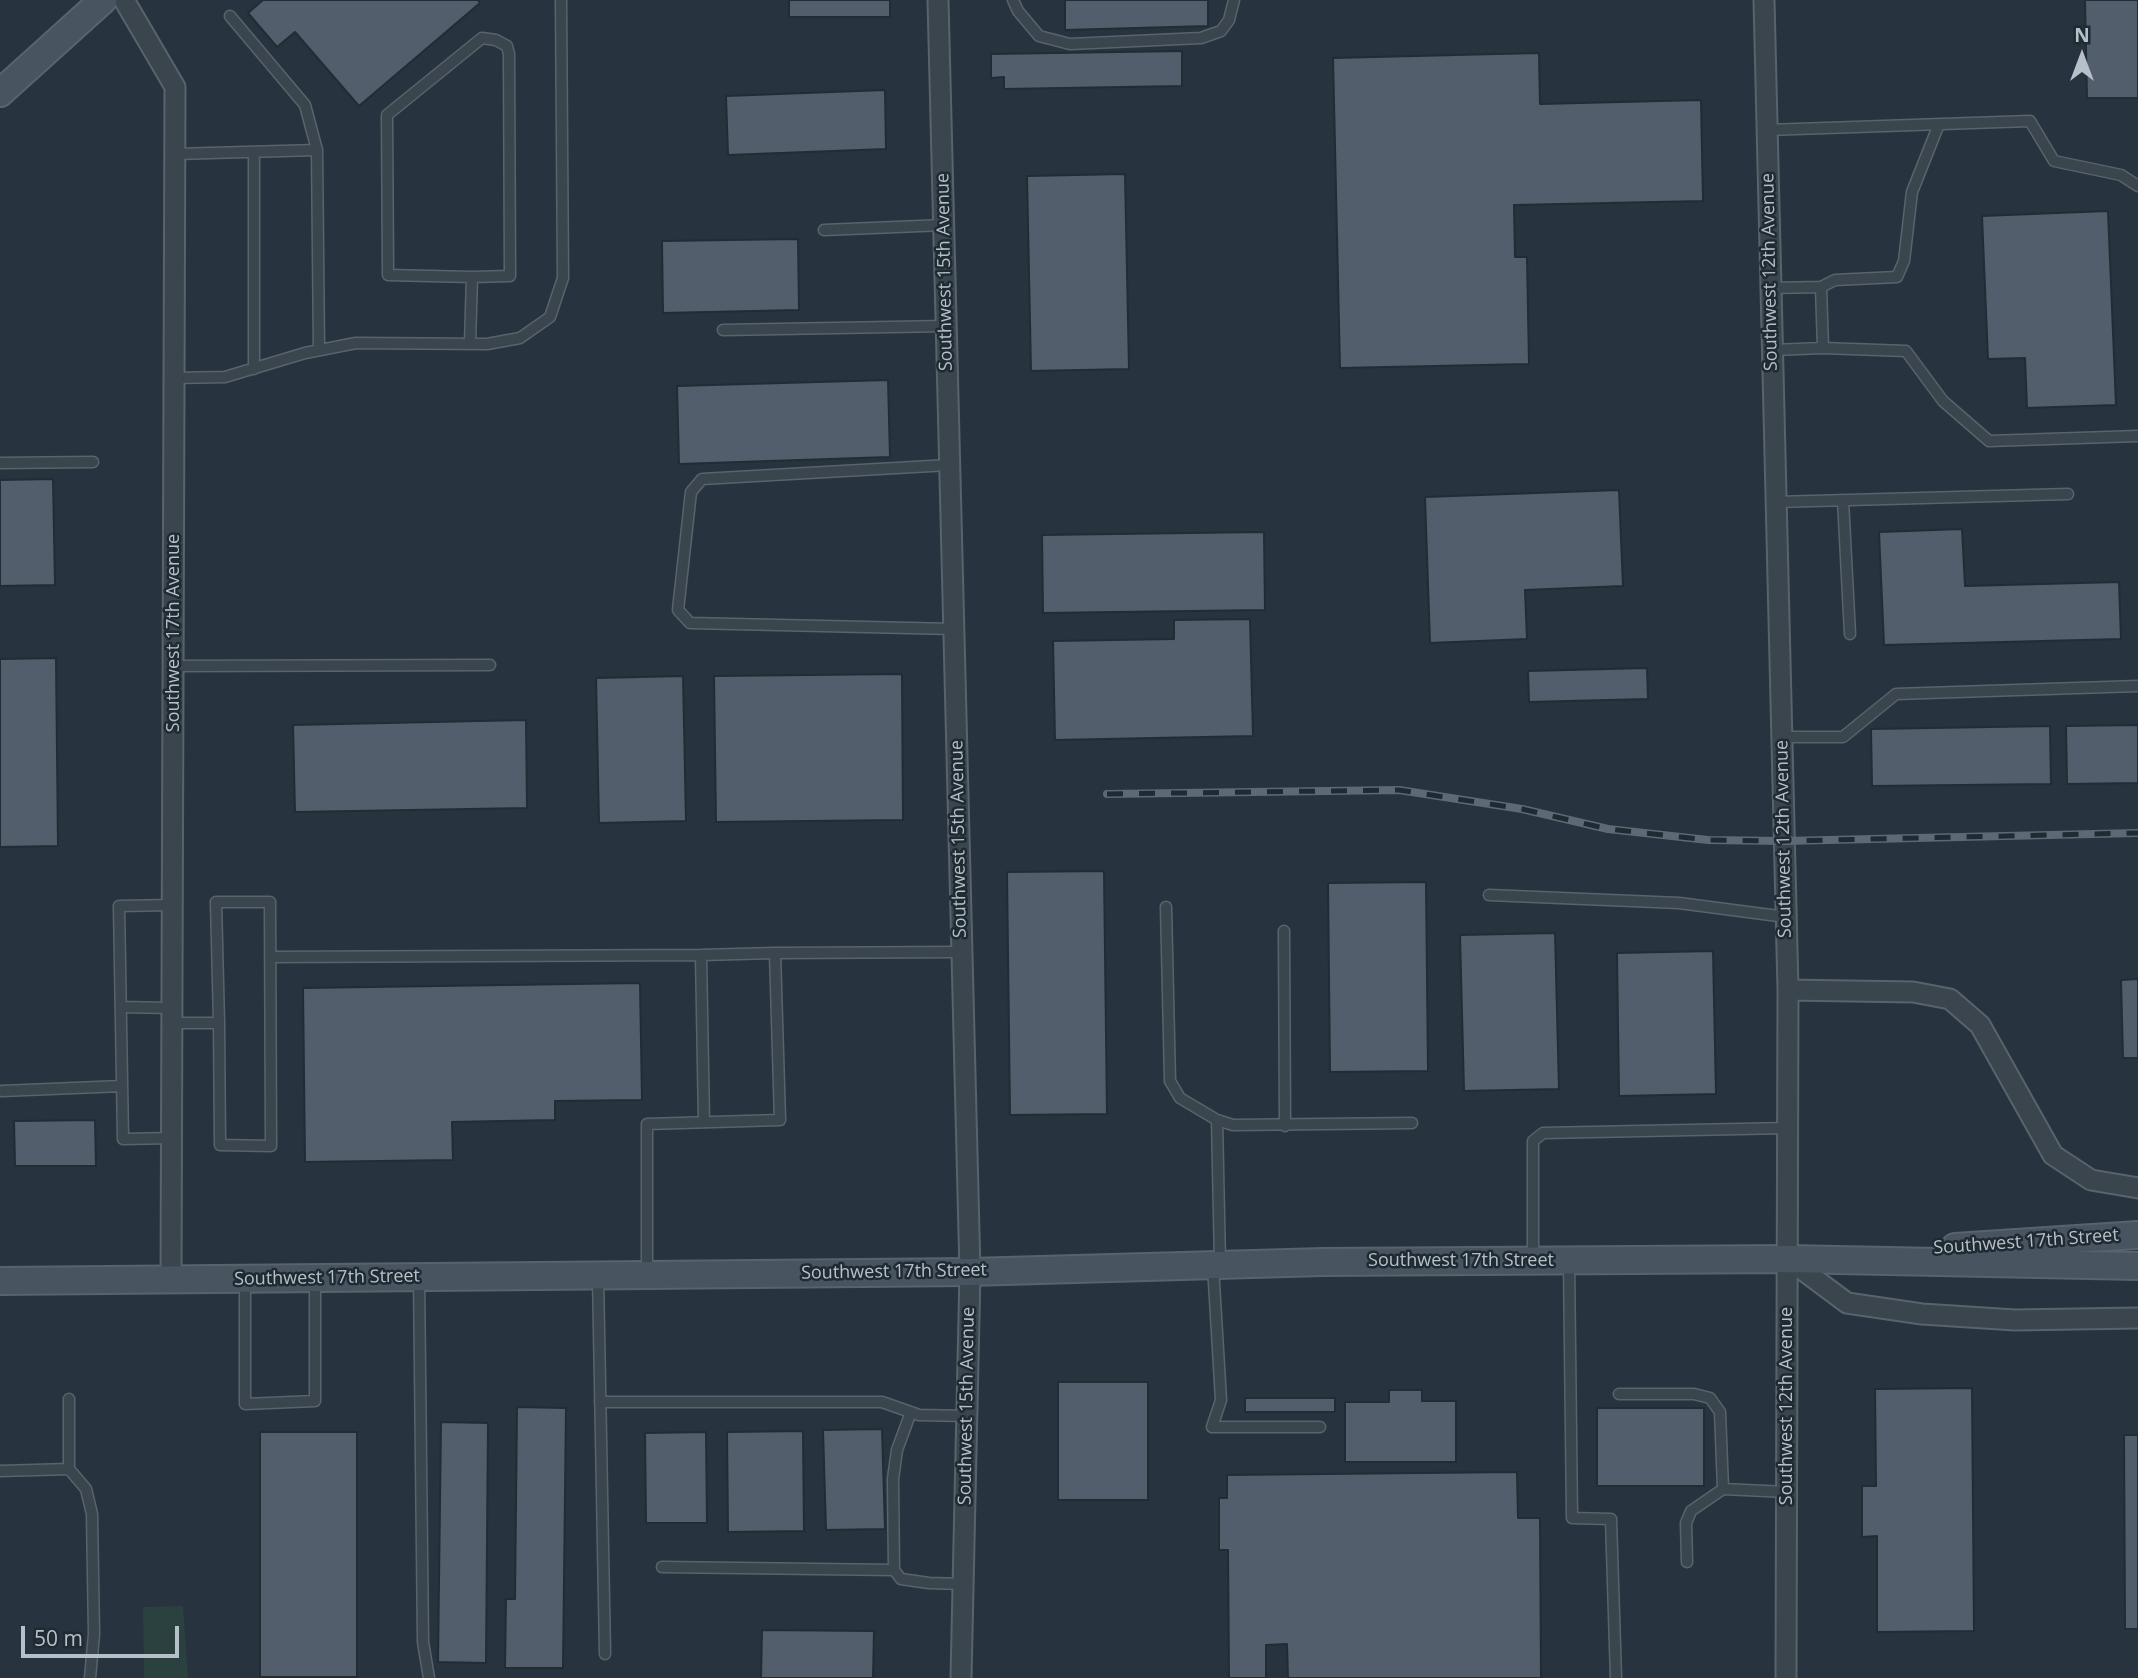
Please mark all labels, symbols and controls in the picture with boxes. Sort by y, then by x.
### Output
north arrow [2047,21,2117,91]
text: N [2074,22,2090,48]
street label: Southwest 15th Avenue [932,173,958,371]
street label: Southwest 12th Avenue [1757,173,1783,371]
street label: Southwest 17th Avenue [163,534,185,732]
street label: Southwest 15th Avenue [946,740,972,938]
street label: Southwest 12th Avenue [1771,740,1797,938]
street label: Southwest 17th Street [1933,1225,2119,1259]
street label: Southwest 17th Street [1368,1250,1554,1272]
street label: Southwest 17th Street [801,1260,987,1284]
street label: Southwest 17th Street [234,1266,420,1290]
street label: Southwest 15th Avenue [954,1307,980,1505]
street label: Southwest 12th Avenue [1776,1307,1798,1505]
scale bar [24,1612,182,1656]
text: 50 m [34,1624,83,1652]

